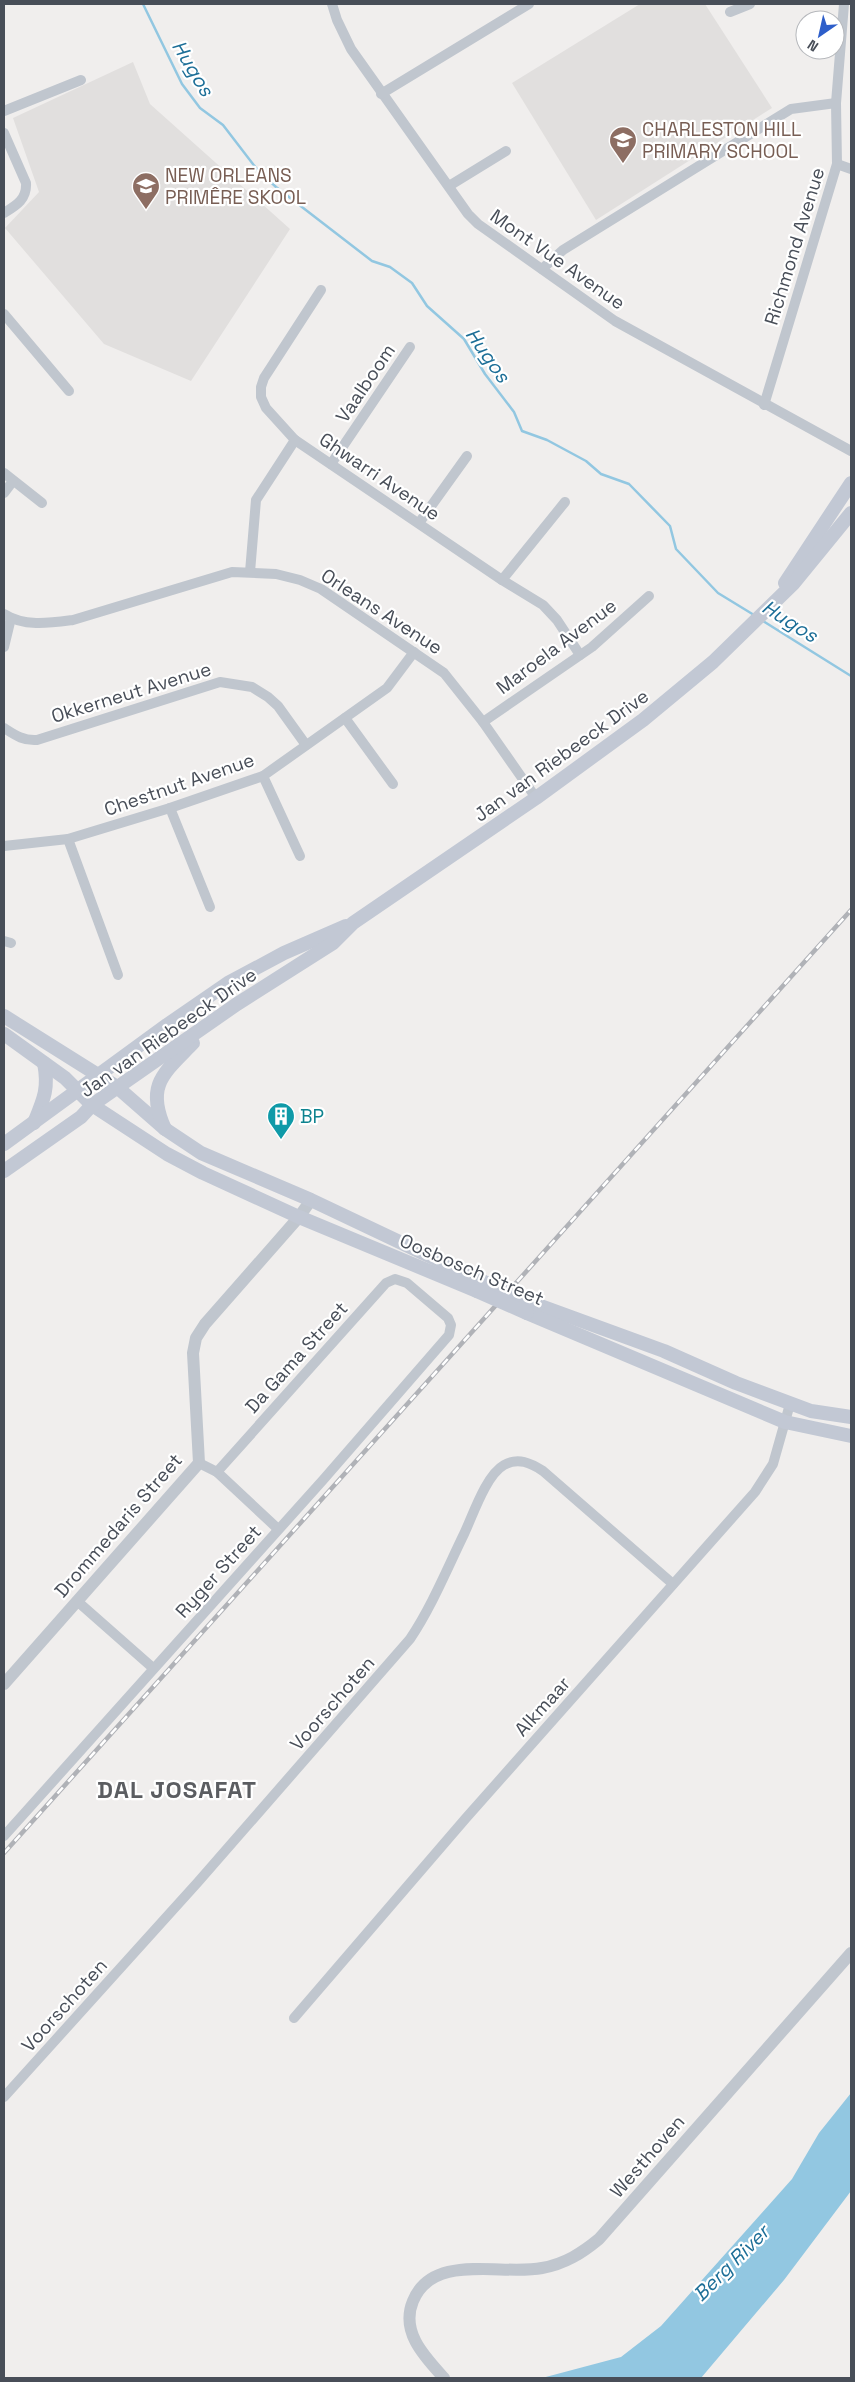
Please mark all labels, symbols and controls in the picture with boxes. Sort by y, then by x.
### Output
north arrow [795,10,845,60]
water label: Hugos [166,35,221,102]
text: N [804,36,822,56]
place label: CHARLESTON HILL PRIMARY SCHOOL [642,117,801,164]
school or university icon: CHARLESTON HILL PRIMARY SCHOOL [608,125,638,164]
place label: NEW ORLEANS PRIMÊRE SKOOL [165,163,306,210]
street label: Richmond Avenue [759,164,830,328]
school or university icon: NEW ORLEANS PRIMÊRE SKOOL [131,171,161,210]
street label: Mont Vue Avenue [485,204,630,315]
water label: Hugos [460,323,517,389]
street label: Vaalboom [330,339,401,427]
street label: Ghwarri Avenue [314,427,445,526]
street label: Orleans Avenue [316,563,447,660]
street label: Maroela Avenue [491,593,622,700]
water label: Hugos [757,594,824,649]
street label: Okkerneut Avenue [48,656,214,729]
street label: Jan van Riebeeck Drive [469,683,654,827]
street label: Chestnut Avenue [101,747,258,822]
street label: Jan van Riebeeck Drive [75,962,262,1103]
building icon: BP [266,1101,296,1140]
place label: BP [300,1104,324,1129]
street label: Oosbosch Street [396,1228,548,1311]
street label: Da Gama Street [240,1296,353,1418]
street label: Drommedaris Street [49,1448,188,1603]
street label: Ryger Street [170,1519,267,1623]
street label: Voorschoten [284,1651,380,1756]
street label: Alkmaar [509,1671,576,1742]
district label: DAL JOSAFAT [97,1774,257,1805]
street label: Voorschoten [16,1953,113,2057]
street label: Westhoven [605,2110,690,2203]
water label: Berg River [687,2218,776,2307]

